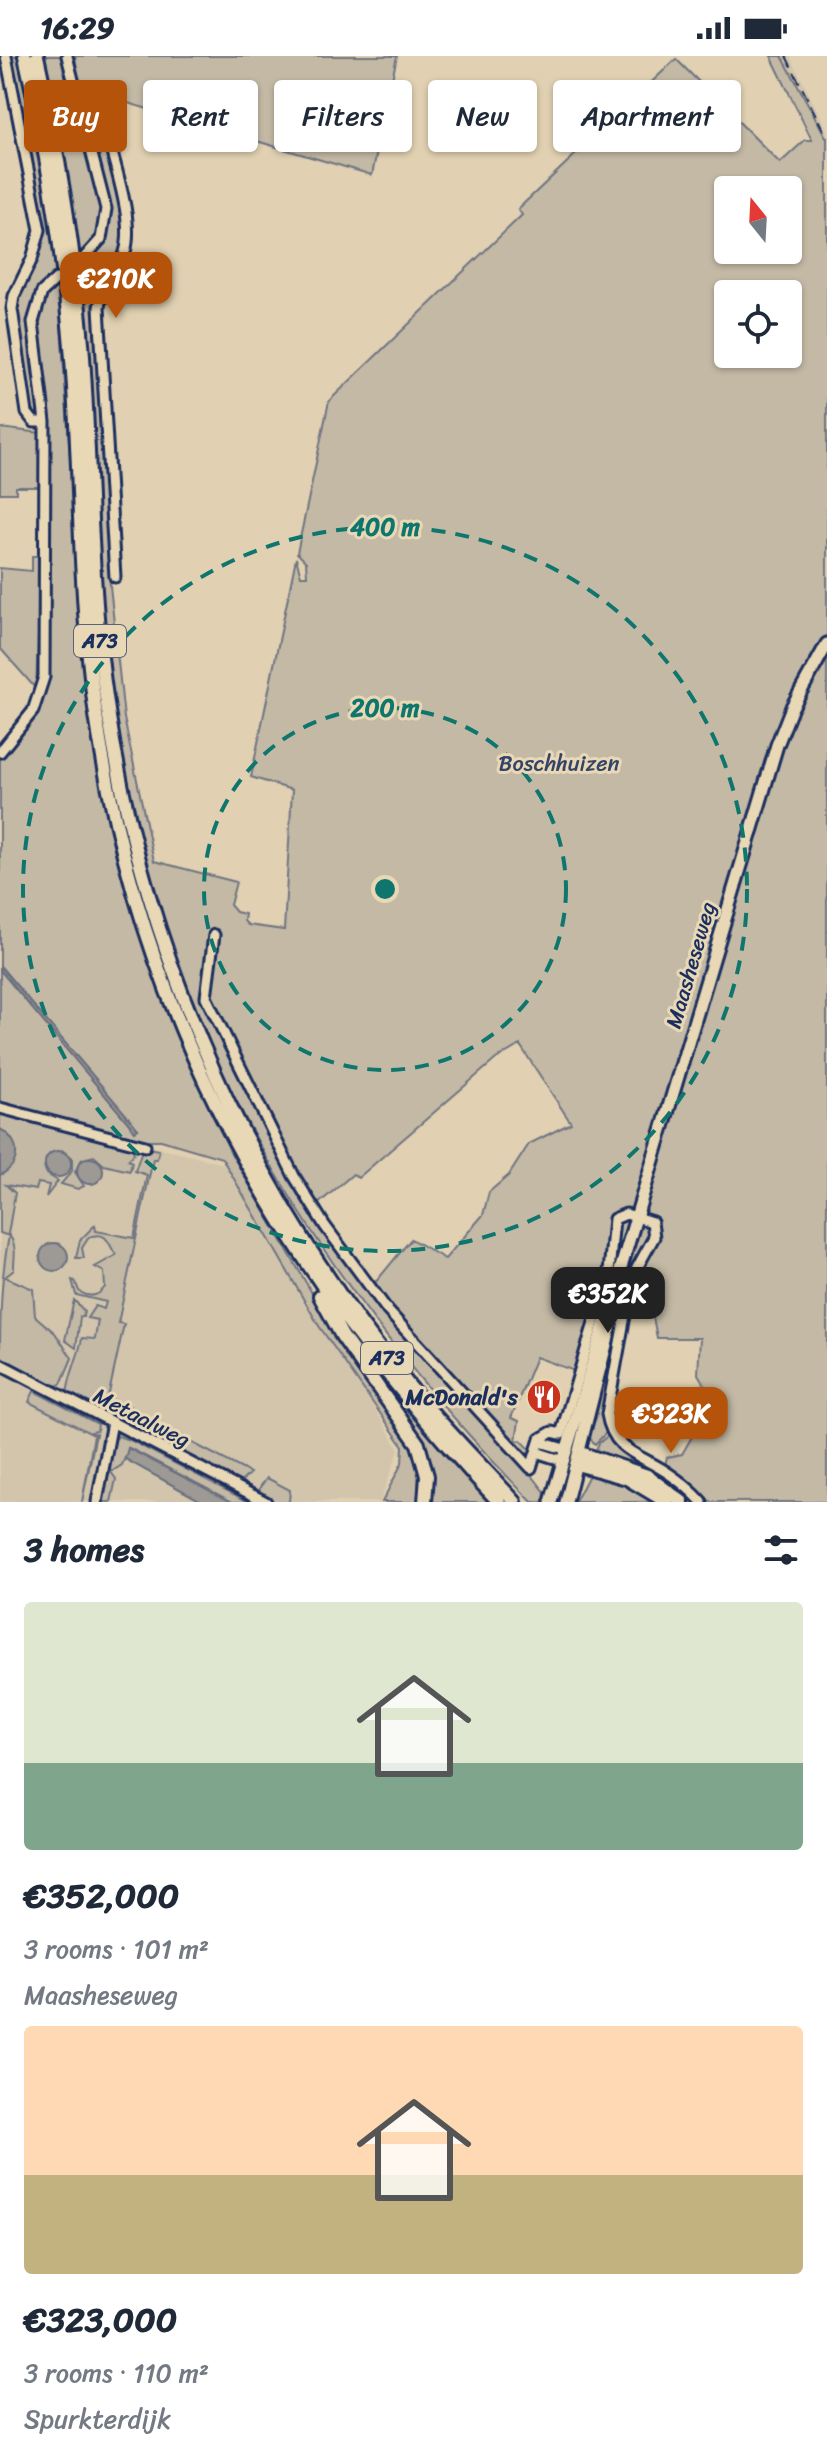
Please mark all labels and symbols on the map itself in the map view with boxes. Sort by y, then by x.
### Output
north arrow [714,176,802,264]
pin: €210K [60,252,172,320]
text: 400 m [350,506,421,548]
road number: A73 [74,625,126,657]
text: 200 m [350,687,420,729]
park label: Boschhuizen [499,744,619,783]
centre of rings [371,875,399,903]
street label: Maasheseweg [654,897,727,1033]
pin: €352K [552,1267,664,1335]
road number: A73 [361,1342,413,1374]
street label: Metaalweg [86,1376,197,1459]
place label: McDonald's [405,1378,519,1417]
restaurant icon: McDonald's [525,1378,563,1416]
pin: €323K [615,1387,727,1455]

